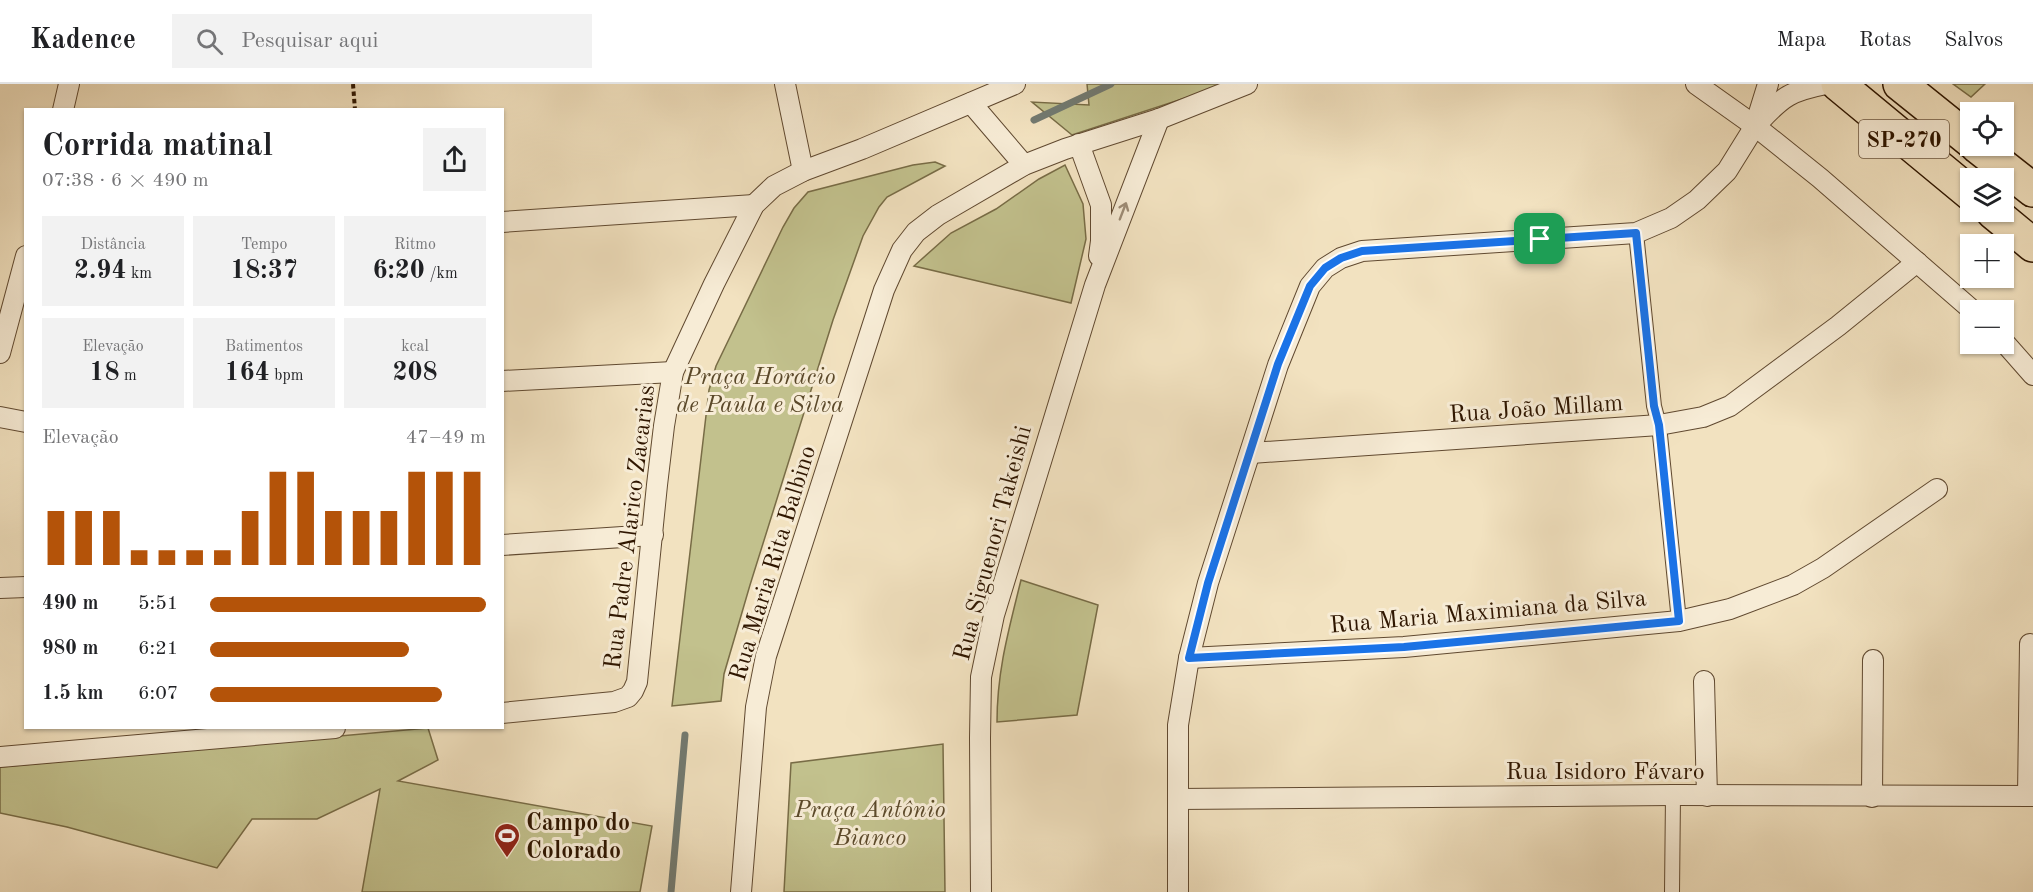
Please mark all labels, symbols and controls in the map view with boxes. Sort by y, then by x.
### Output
search box [172,14,592,68]
icon: search [193,25,226,58]
text: Kadence [30,27,136,55]
text: Pesquisar aqui [241,30,378,52]
text: Mapa [1777,30,1826,51]
text: Rotas [1859,30,1911,51]
text: Salvos [1944,30,2003,51]
map controls [1960,102,2014,354]
button: locate [1960,102,2014,156]
road number: SP-270 [1859,120,1949,158]
button: share [423,128,486,191]
text: Corrida matinal [42,130,273,163]
button: layers [1960,168,2014,222]
text: 07:38 · 6 × 490 m [42,171,209,191]
one-way arrow [1119,202,1130,221]
pin [1514,213,1565,264]
icon: arrive [1523,222,1556,255]
button: + [1960,234,2014,288]
text: Distância [80,237,146,253]
text: Tempo [241,237,287,253]
text: Ritmo [394,237,436,253]
text: 2.94 [74,258,127,284]
text: 18:37 [230,258,298,284]
text: 6:20 [372,258,425,284]
text: km [127,266,152,282]
text: /km [425,266,458,282]
button: − [1960,300,2014,354]
text: Elevação [82,339,144,355]
text: Batimentos [225,339,303,355]
text: kcal [401,339,429,355]
text: 18 [89,360,119,386]
text: 164 [225,360,270,386]
text: 208 [392,360,438,386]
park label: Praça Horácio de Paula e Silva [676,366,844,418]
text: m [119,368,137,384]
text: bpm [270,368,303,384]
street label: Rua Padre Alarico Zacarias [602,384,660,671]
street label: Rua João Millam [1448,392,1624,428]
street label: Rua Siguenori Takeishi [951,423,1037,664]
text: Elevação [42,428,119,448]
text: 47–49 m [406,428,486,448]
street label: Rua Maria Rita Balbino [727,443,821,684]
street label: Rua Maria Maximiana da Silva [1329,587,1648,639]
text: 490 m [42,594,98,614]
text: 5:51 [138,594,178,614]
text: 980 m [42,639,98,659]
text: 6:21 [138,639,178,659]
text: 1.5 km [42,684,104,704]
text: 6:07 [138,684,178,704]
street label: Rua Isidoro Fávaro [1505,761,1705,785]
park label: Praça Antônio Bianco [793,799,946,851]
place label: Campo do Colorado [526,812,630,864]
sports icon: Campo do Colorado [492,821,522,859]

